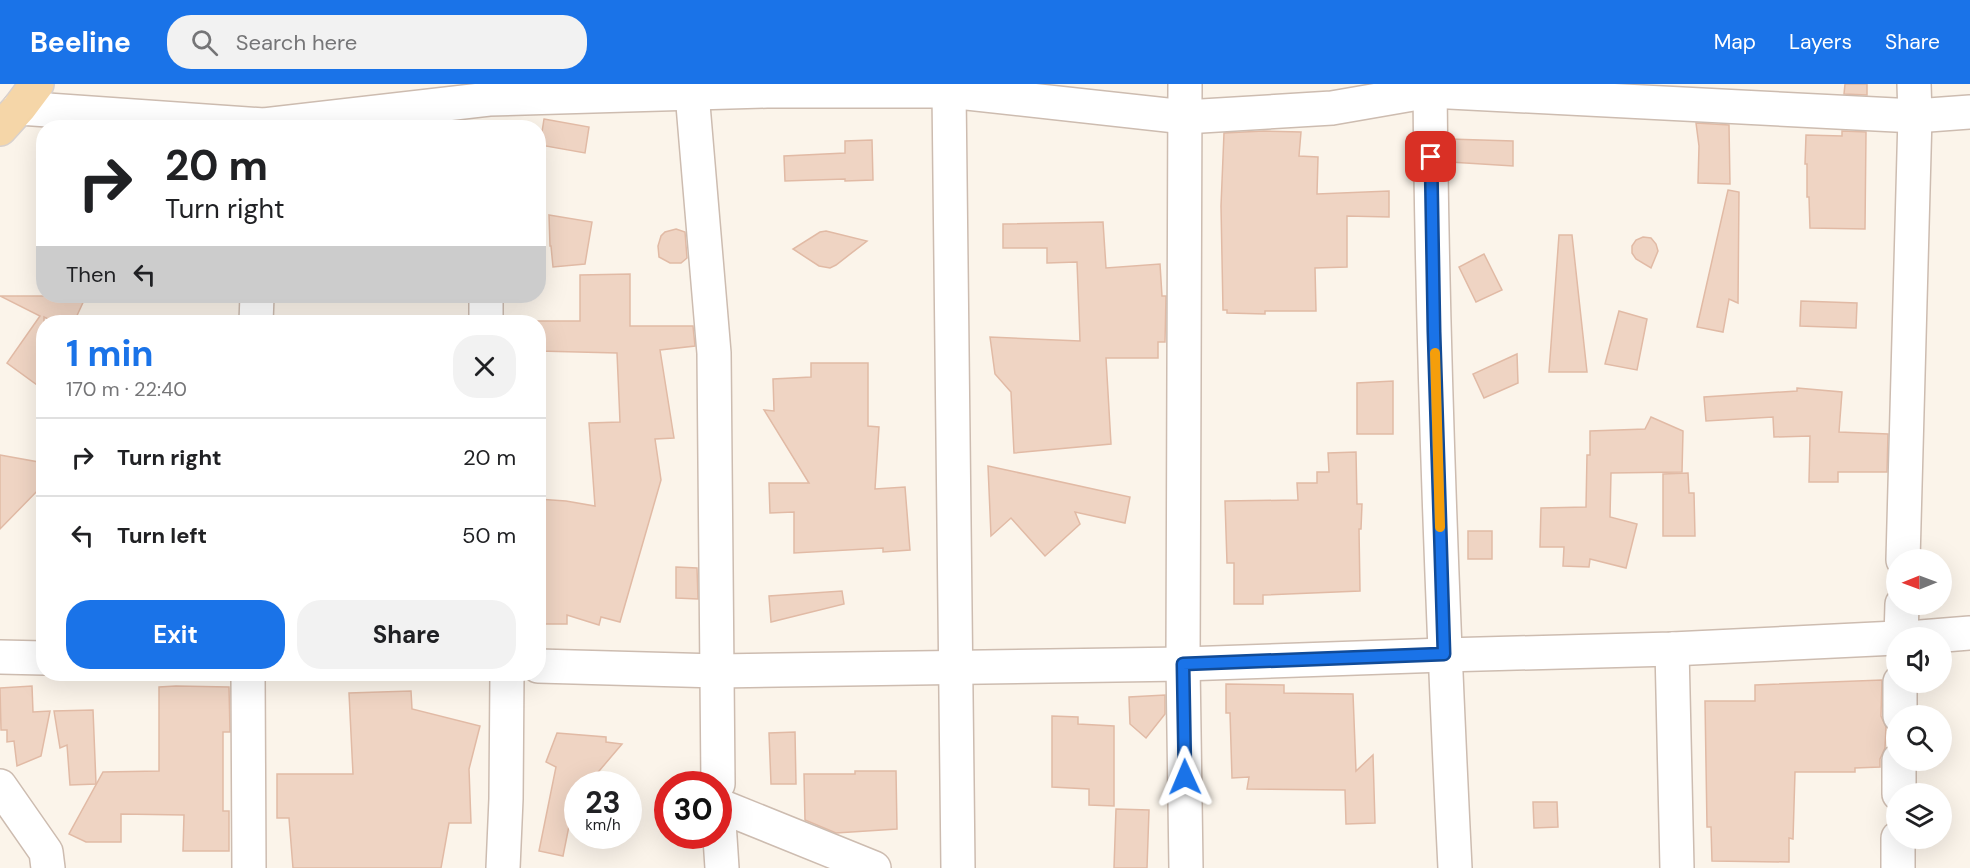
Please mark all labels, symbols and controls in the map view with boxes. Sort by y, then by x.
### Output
search box [167,15,587,69]
text: Beeline [30,24,131,61]
icon: search [188,26,221,59]
text: Search here [236,28,357,57]
text: Map [1714,28,1756,56]
text: Layers [1789,28,1852,56]
text: Share [1885,28,1940,56]
pin [1405,131,1456,182]
text: 20 m [165,138,268,193]
icon: arrive [1414,140,1447,173]
icon: right [66,144,144,222]
text: Turn right [165,191,285,226]
icon: left [128,258,161,291]
text: Then [66,260,116,289]
text: 1 min [66,330,154,377]
button: close [453,335,516,398]
text: 170 m · 22:40 [66,376,187,402]
icon: right [66,441,99,474]
text: Turn right [117,443,222,472]
text: 20 m [463,443,516,472]
icon: left [66,519,99,552]
text: Turn left [117,521,207,550]
text: 50 m [462,521,516,550]
north arrow [1886,549,1952,615]
map controls [1886,549,1952,849]
button: Exit [66,600,285,669]
button: Share [297,600,516,669]
button: sound [1886,627,1952,693]
button: search [1886,705,1952,771]
position arrow [1153,745,1217,809]
speed limit sign: 30 [654,771,732,849]
text: 23 [585,783,621,822]
button: layers [1886,783,1952,849]
text: km/h [585,815,621,835]

